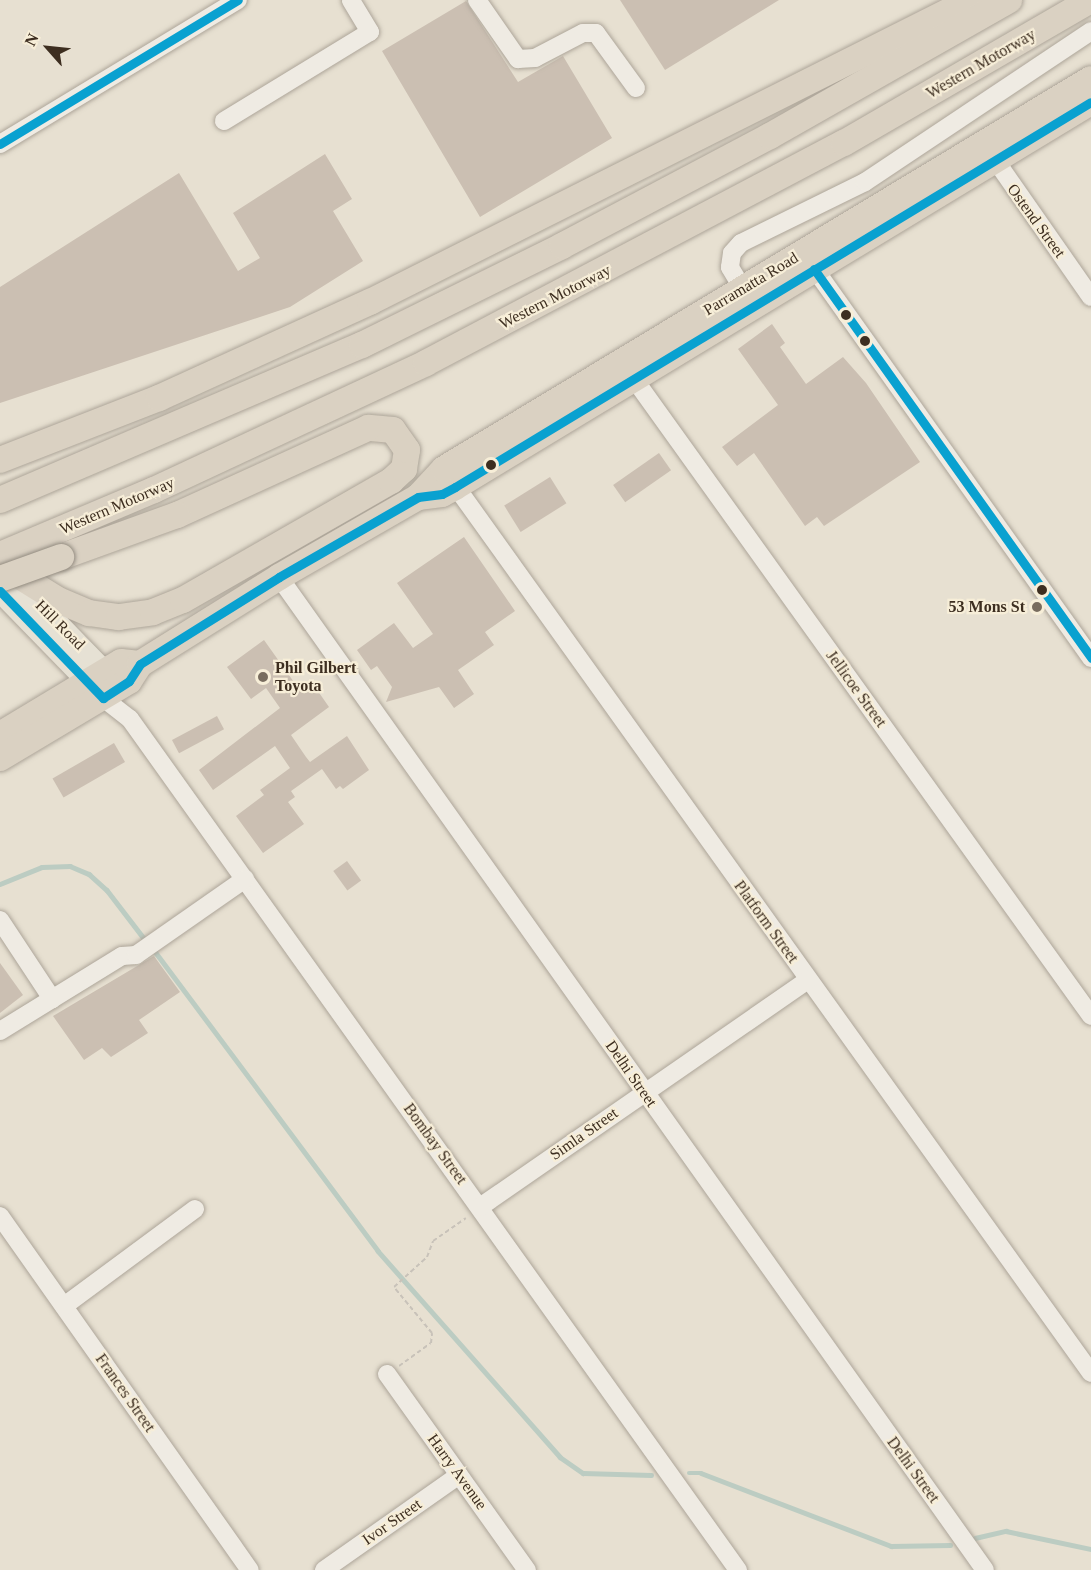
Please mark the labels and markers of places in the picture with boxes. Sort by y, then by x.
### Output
unlabelled marker [840,309,852,321]
unlabelled marker [859,335,871,347]
unlabelled marker [485,459,497,471]
unlabelled marker [1036,584,1048,596]
place label: 53 Mons St [949,597,1025,617]
marker: 53 Mons St [1030,600,1044,614]
place label: Phil Gilbert Toyota [275,658,356,696]
marker: Phil Gilbert Toyota [256,670,270,684]

